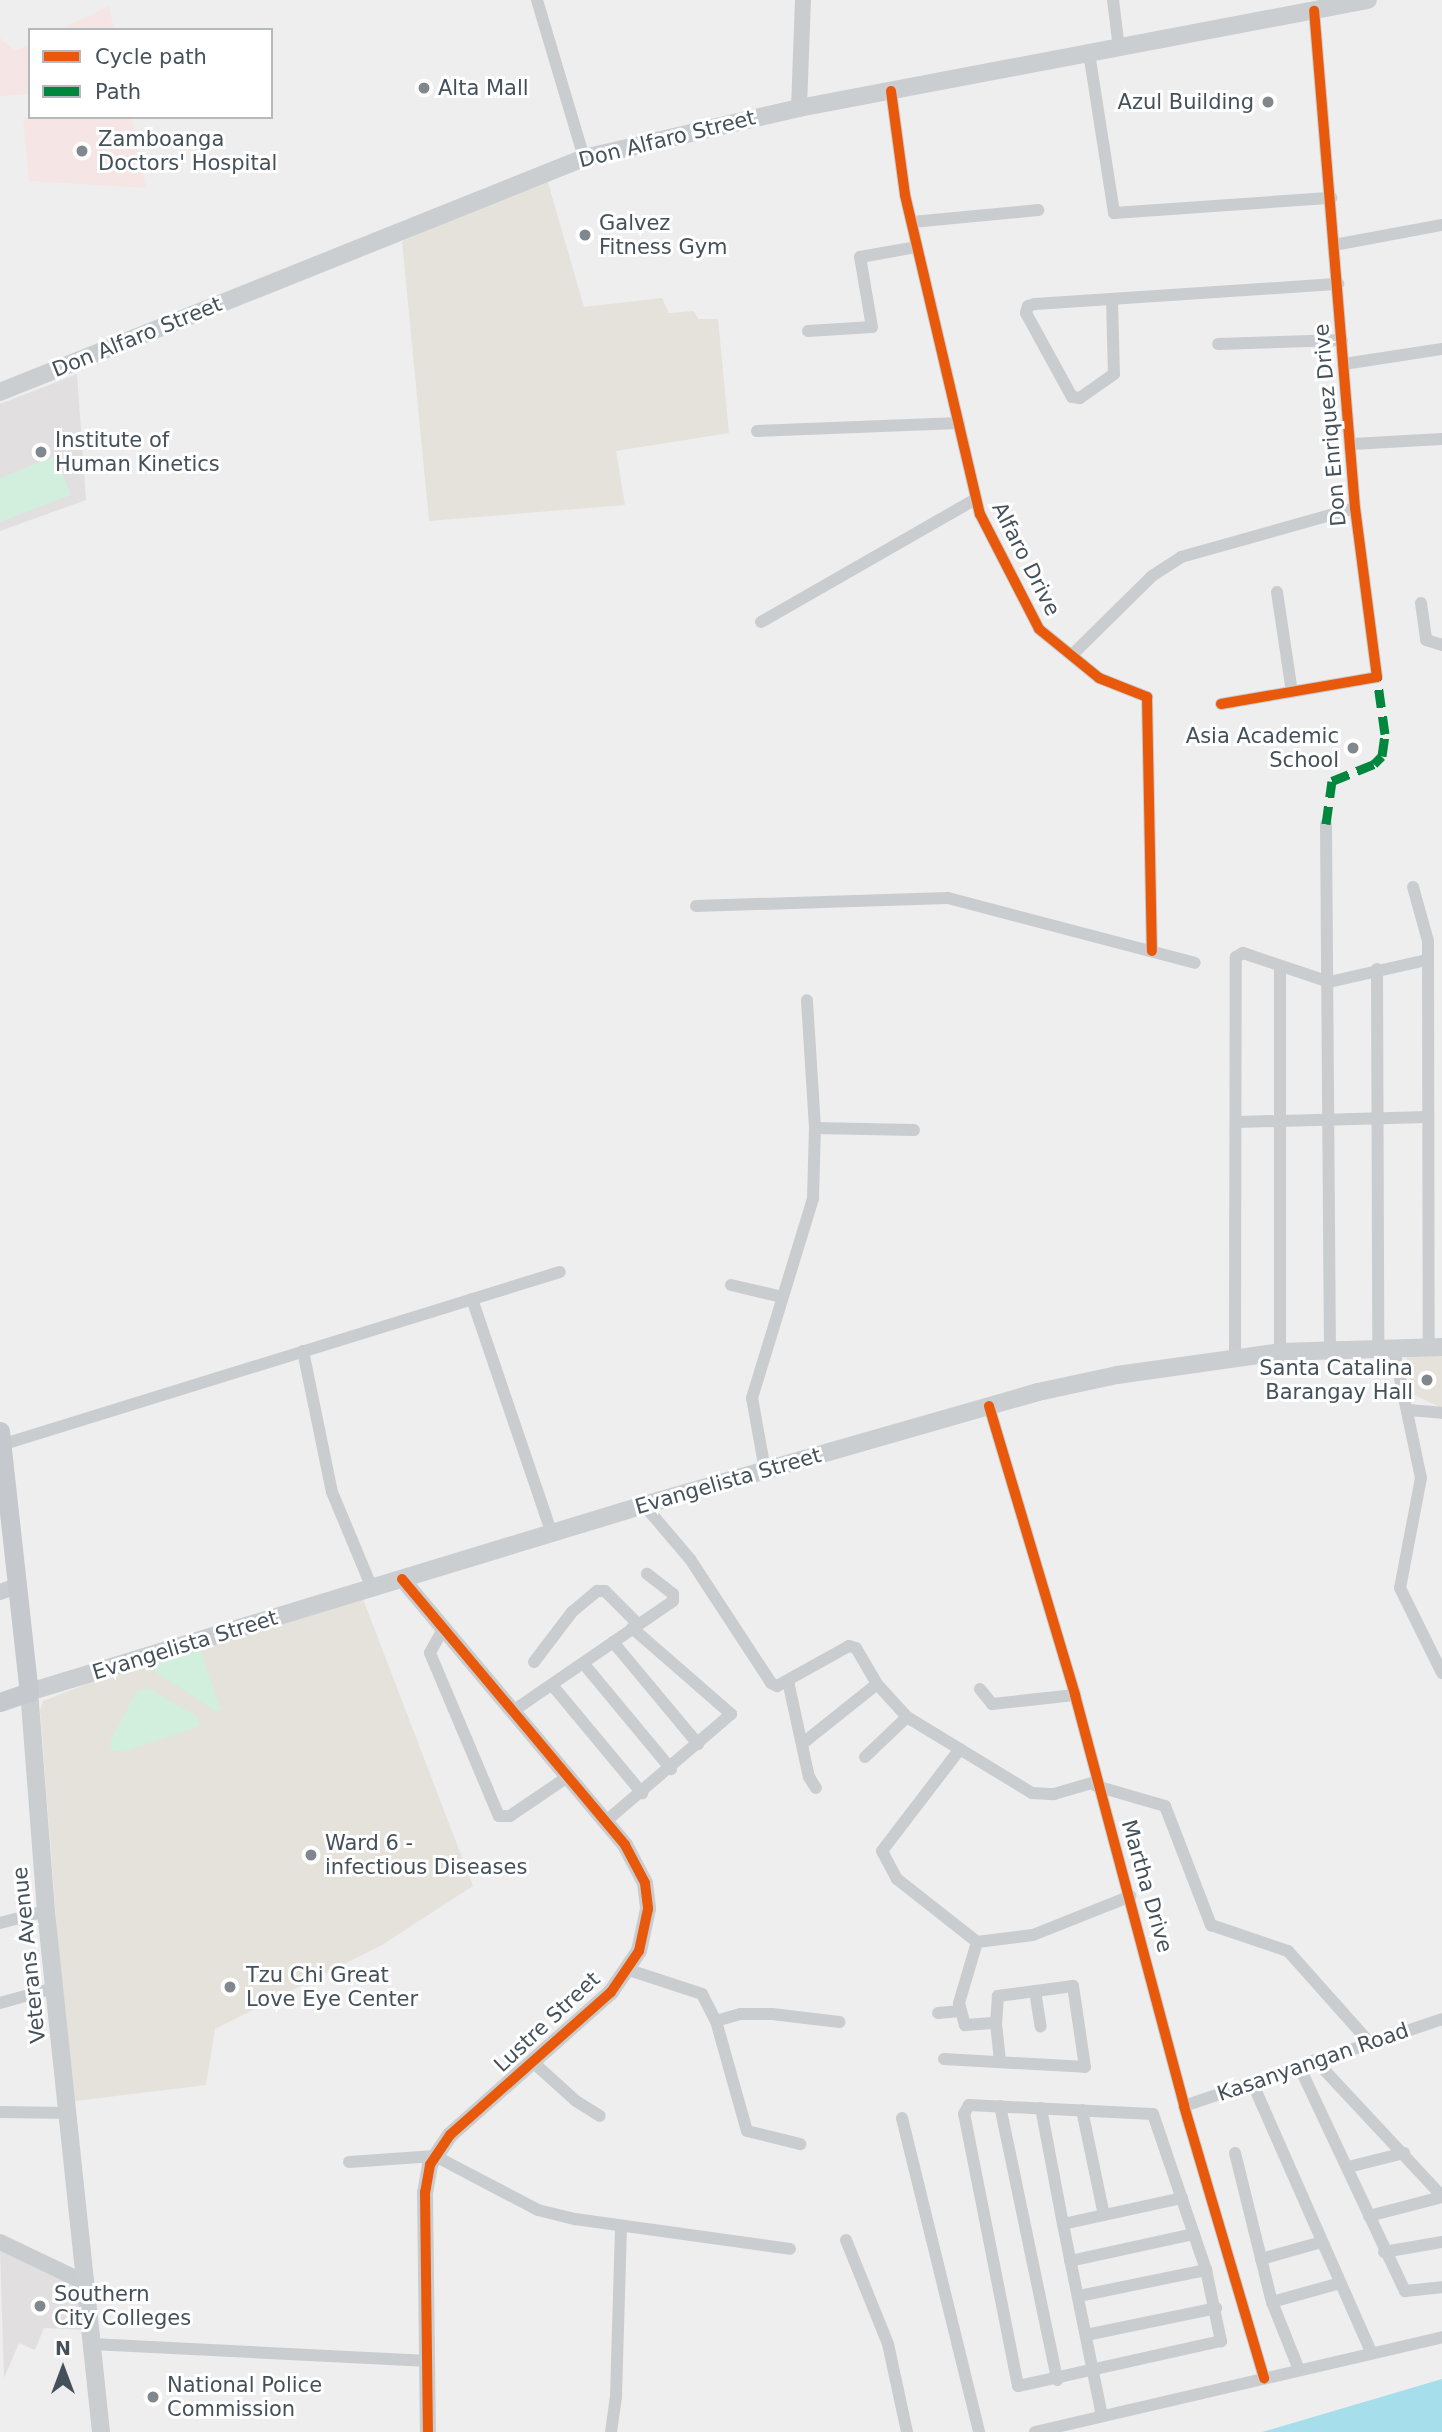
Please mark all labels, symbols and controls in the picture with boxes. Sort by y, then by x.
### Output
legend [28,28,273,119]
text: Cycle path [95,45,207,69]
place label: Alta Mall [438,75,529,101]
text: Path [95,80,141,104]
marker: Alta Mall [416,80,432,96]
place label: Azul Building [1118,89,1254,115]
marker: Azul Building [1260,94,1276,110]
street label: Don Alfaro Street [576,105,758,173]
place label: Zamboanga Doctors' Hospital [98,126,277,176]
marker: Zamboanga Doctors' Hospital [72,141,92,161]
place label: Galvez Fitness Gym [599,210,728,260]
marker: Galvez Fitness Gym [577,227,593,243]
street label: Don Alfaro Street [48,291,226,383]
street label: Don Enriquez Drive [1309,323,1351,527]
place label: Institute of Human Kinetics [55,427,220,477]
marker: Institute of Human Kinetics [33,444,49,460]
street label: Alfaro Drive [987,498,1065,620]
place label: Asia Academic School [1186,723,1339,773]
marker: Asia Academic School [1345,740,1361,756]
place label: Santa Catalina Barangay Hall [1259,1355,1413,1405]
marker: Santa Catalina Barangay Hall [1419,1372,1435,1388]
street label: Evangelista Street [632,1442,824,1520]
street label: Evangelista Street [89,1605,281,1685]
street label: Martha Drive [1116,1817,1178,1955]
place label: Ward 6 - infectious Diseases [325,1830,527,1880]
marker: Ward 6 - infectious Diseases [303,1847,319,1863]
street label: Veterans Avenue [7,1866,51,2044]
place label: Tzu Chi Great Love Eye Center [246,1962,418,2012]
street label: Lustre Street [489,1967,605,2077]
marker: Tzu Chi Great Love Eye Center [220,1977,240,1997]
street label: Kasanyangan Road [1214,2017,1412,2107]
place label: Southern City Colleges [54,2281,191,2331]
marker: Southern City Colleges [32,2298,48,2314]
north arrow [28,2334,98,2404]
text: N [55,2337,71,2359]
place label: National Police Commission [167,2372,322,2422]
marker: National Police Commission [145,2389,161,2405]

